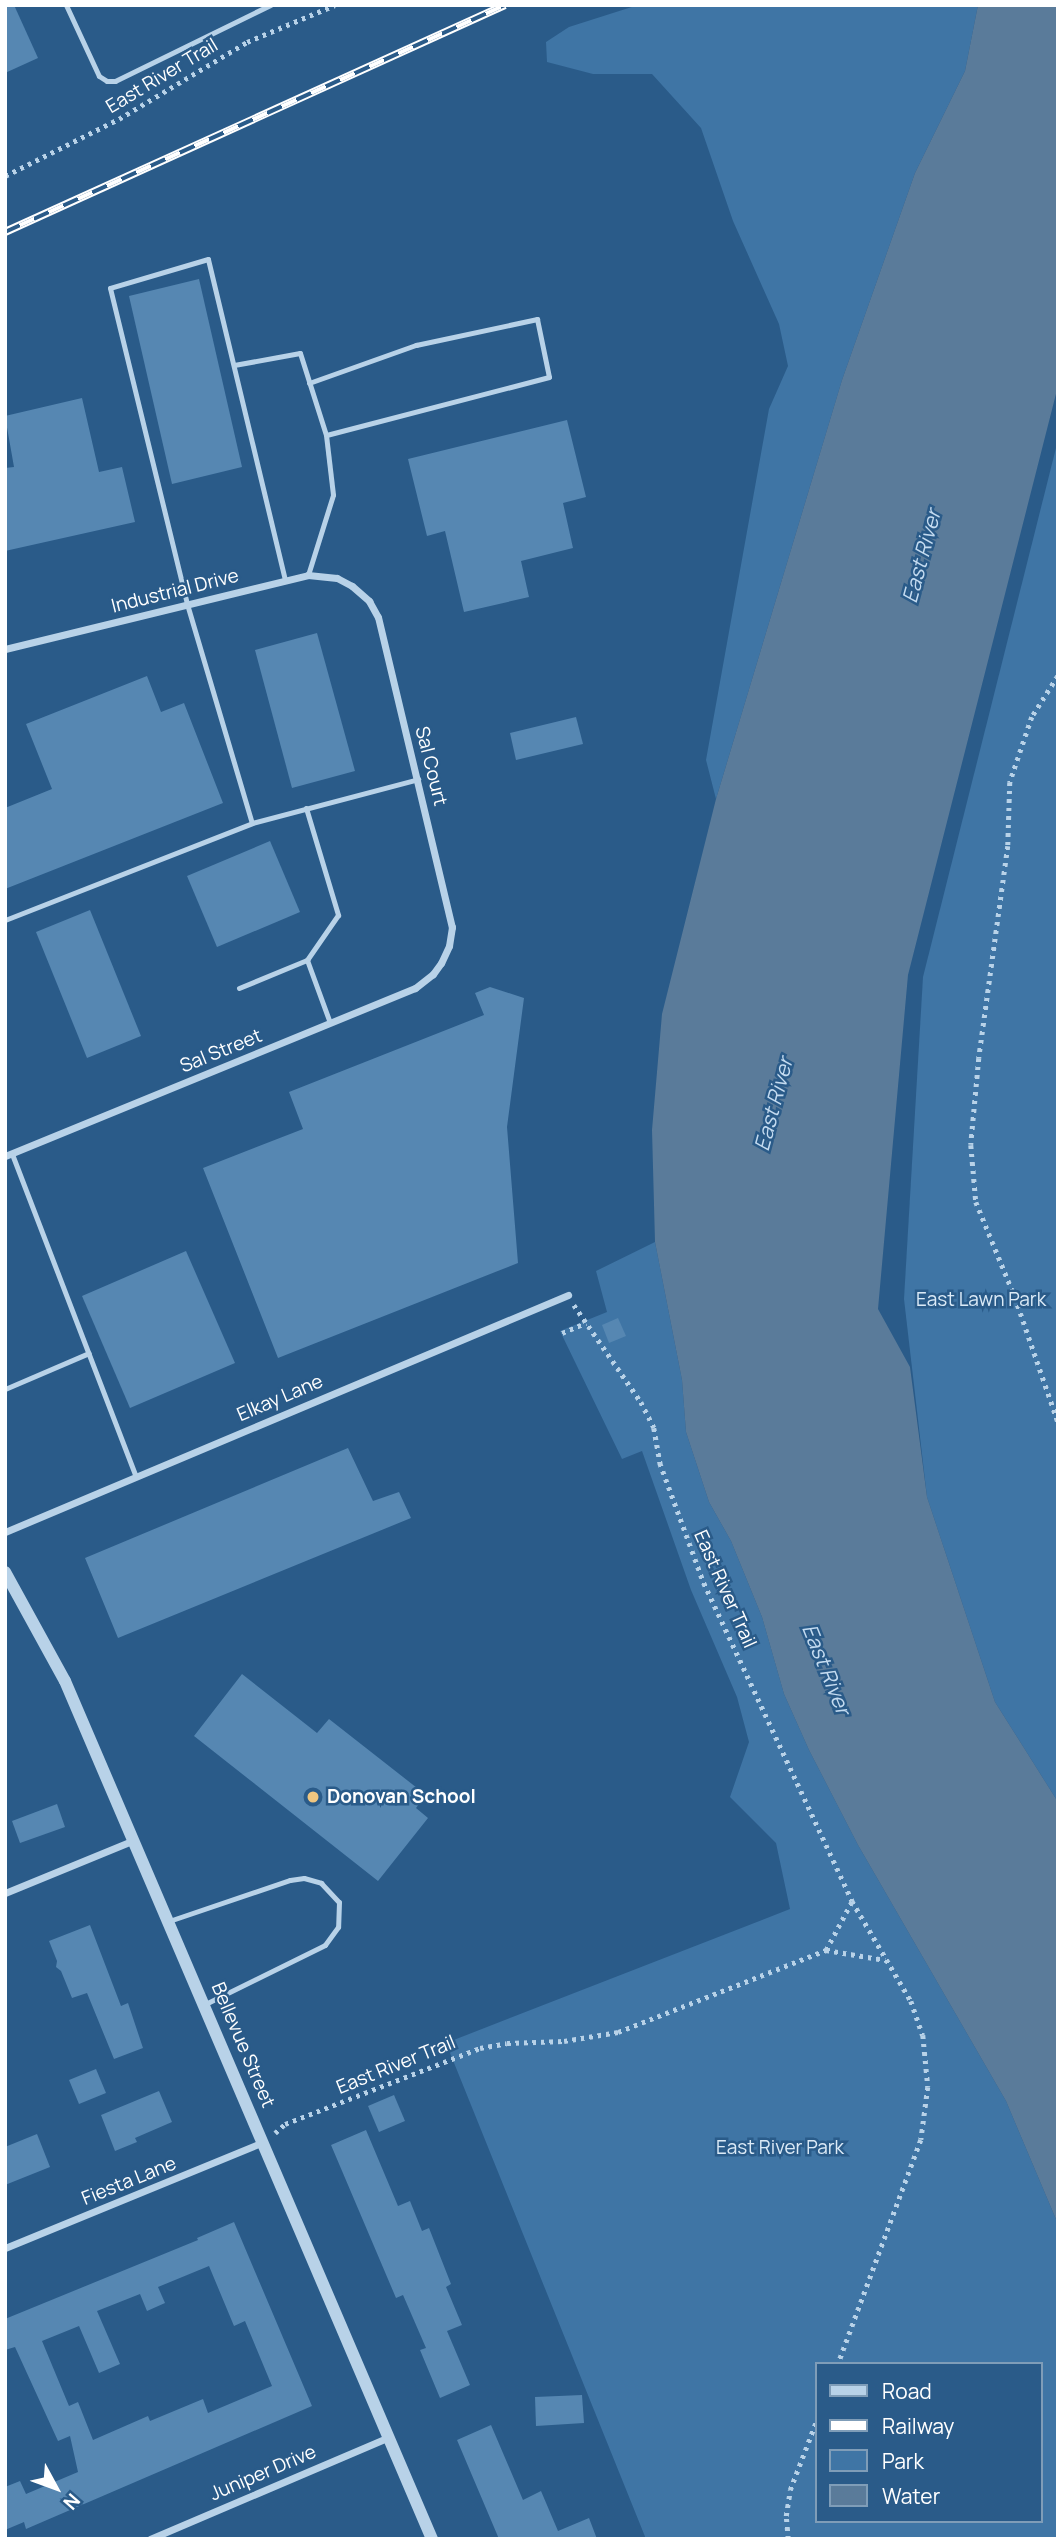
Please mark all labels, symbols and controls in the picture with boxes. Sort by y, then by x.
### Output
street label: East River Trail [102,34,222,118]
water label: East River [896,507,946,605]
street label: Industrial Drive [109,564,241,618]
street label: Sal Court [410,724,452,808]
street label: Sal Street [177,1024,265,1078]
water label: East River [748,1055,798,1153]
park label: East Lawn Park [916,1289,1046,1311]
street label: Elkay Lane [234,1370,326,1426]
street label: East River Trail [689,1527,761,1651]
water label: East River [797,1620,857,1718]
place label: Donovan School [327,1786,476,1808]
marker: Donovan School [305,1789,321,1805]
street label: Bellevue Street [206,1979,280,2111]
street label: East River Trail [333,2031,459,2099]
park label: East River Park [716,2137,844,2159]
street label: Fiesta Lane [79,2152,179,2210]
legend [814,2362,1042,2523]
text: Road [882,2377,932,2405]
text: Railway [882,2412,954,2440]
street label: Juniper Drive [206,2440,320,2506]
text: Park [882,2447,924,2475]
north arrow [21,2453,91,2523]
text: Water [882,2482,940,2510]
text: N [58,2488,86,2515]

